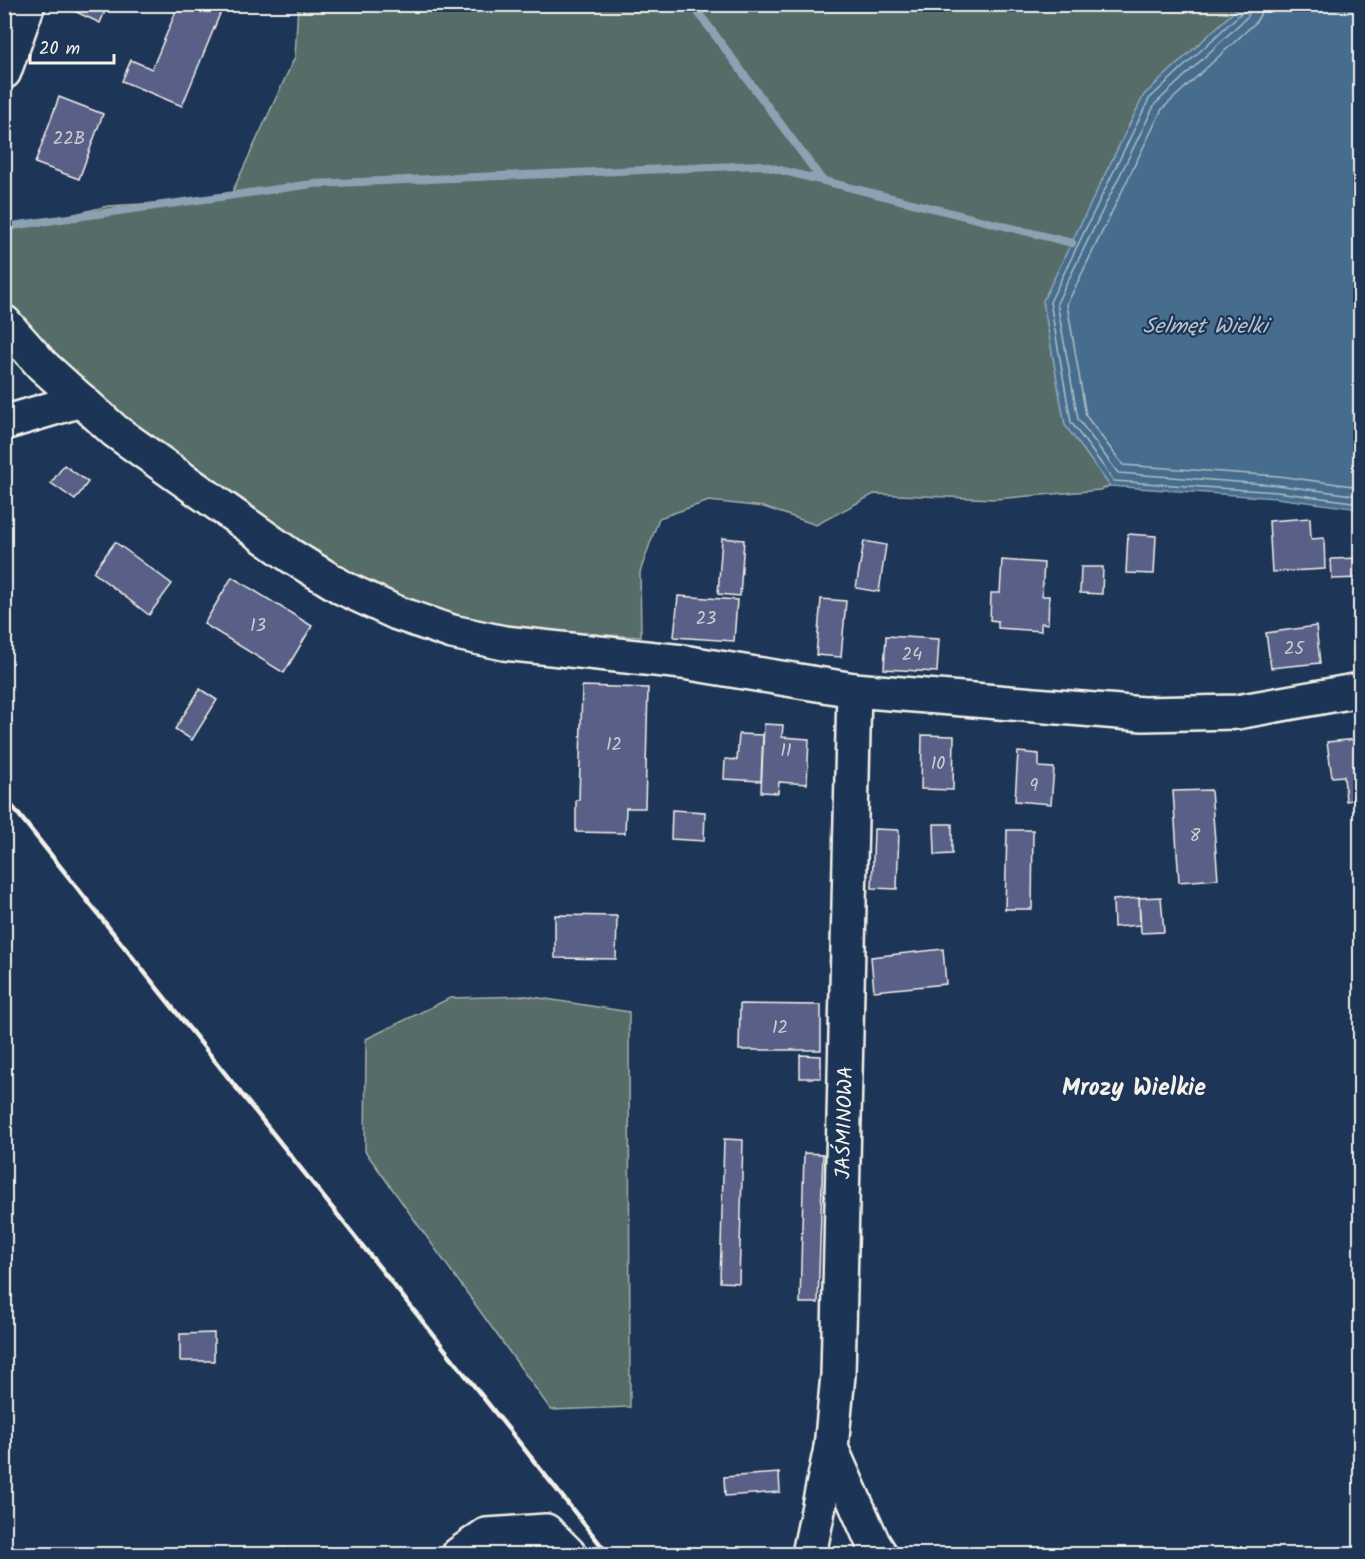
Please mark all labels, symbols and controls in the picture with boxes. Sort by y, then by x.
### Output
scale bar [30,27,114,65]
text: 20 m [39,35,80,64]
house number: 22B [53,125,85,154]
water label: Selmęt Wielki [1143,310,1272,345]
house number: 23 [696,605,716,634]
house number: 13 [250,612,266,641]
house number: 25 [1284,635,1305,664]
house number: 24 [902,641,922,670]
house number: 12 [606,731,622,760]
house number: 11 [780,737,792,766]
house number: 10 [931,750,945,779]
house number: 9 [1030,772,1039,801]
house number: 8 [1190,822,1201,851]
house number: 12 [772,1014,788,1043]
street label: JAŚMINOWA [828,1066,863,1180]
district label: Mrozy Wielkie [1062,1069,1206,1108]

